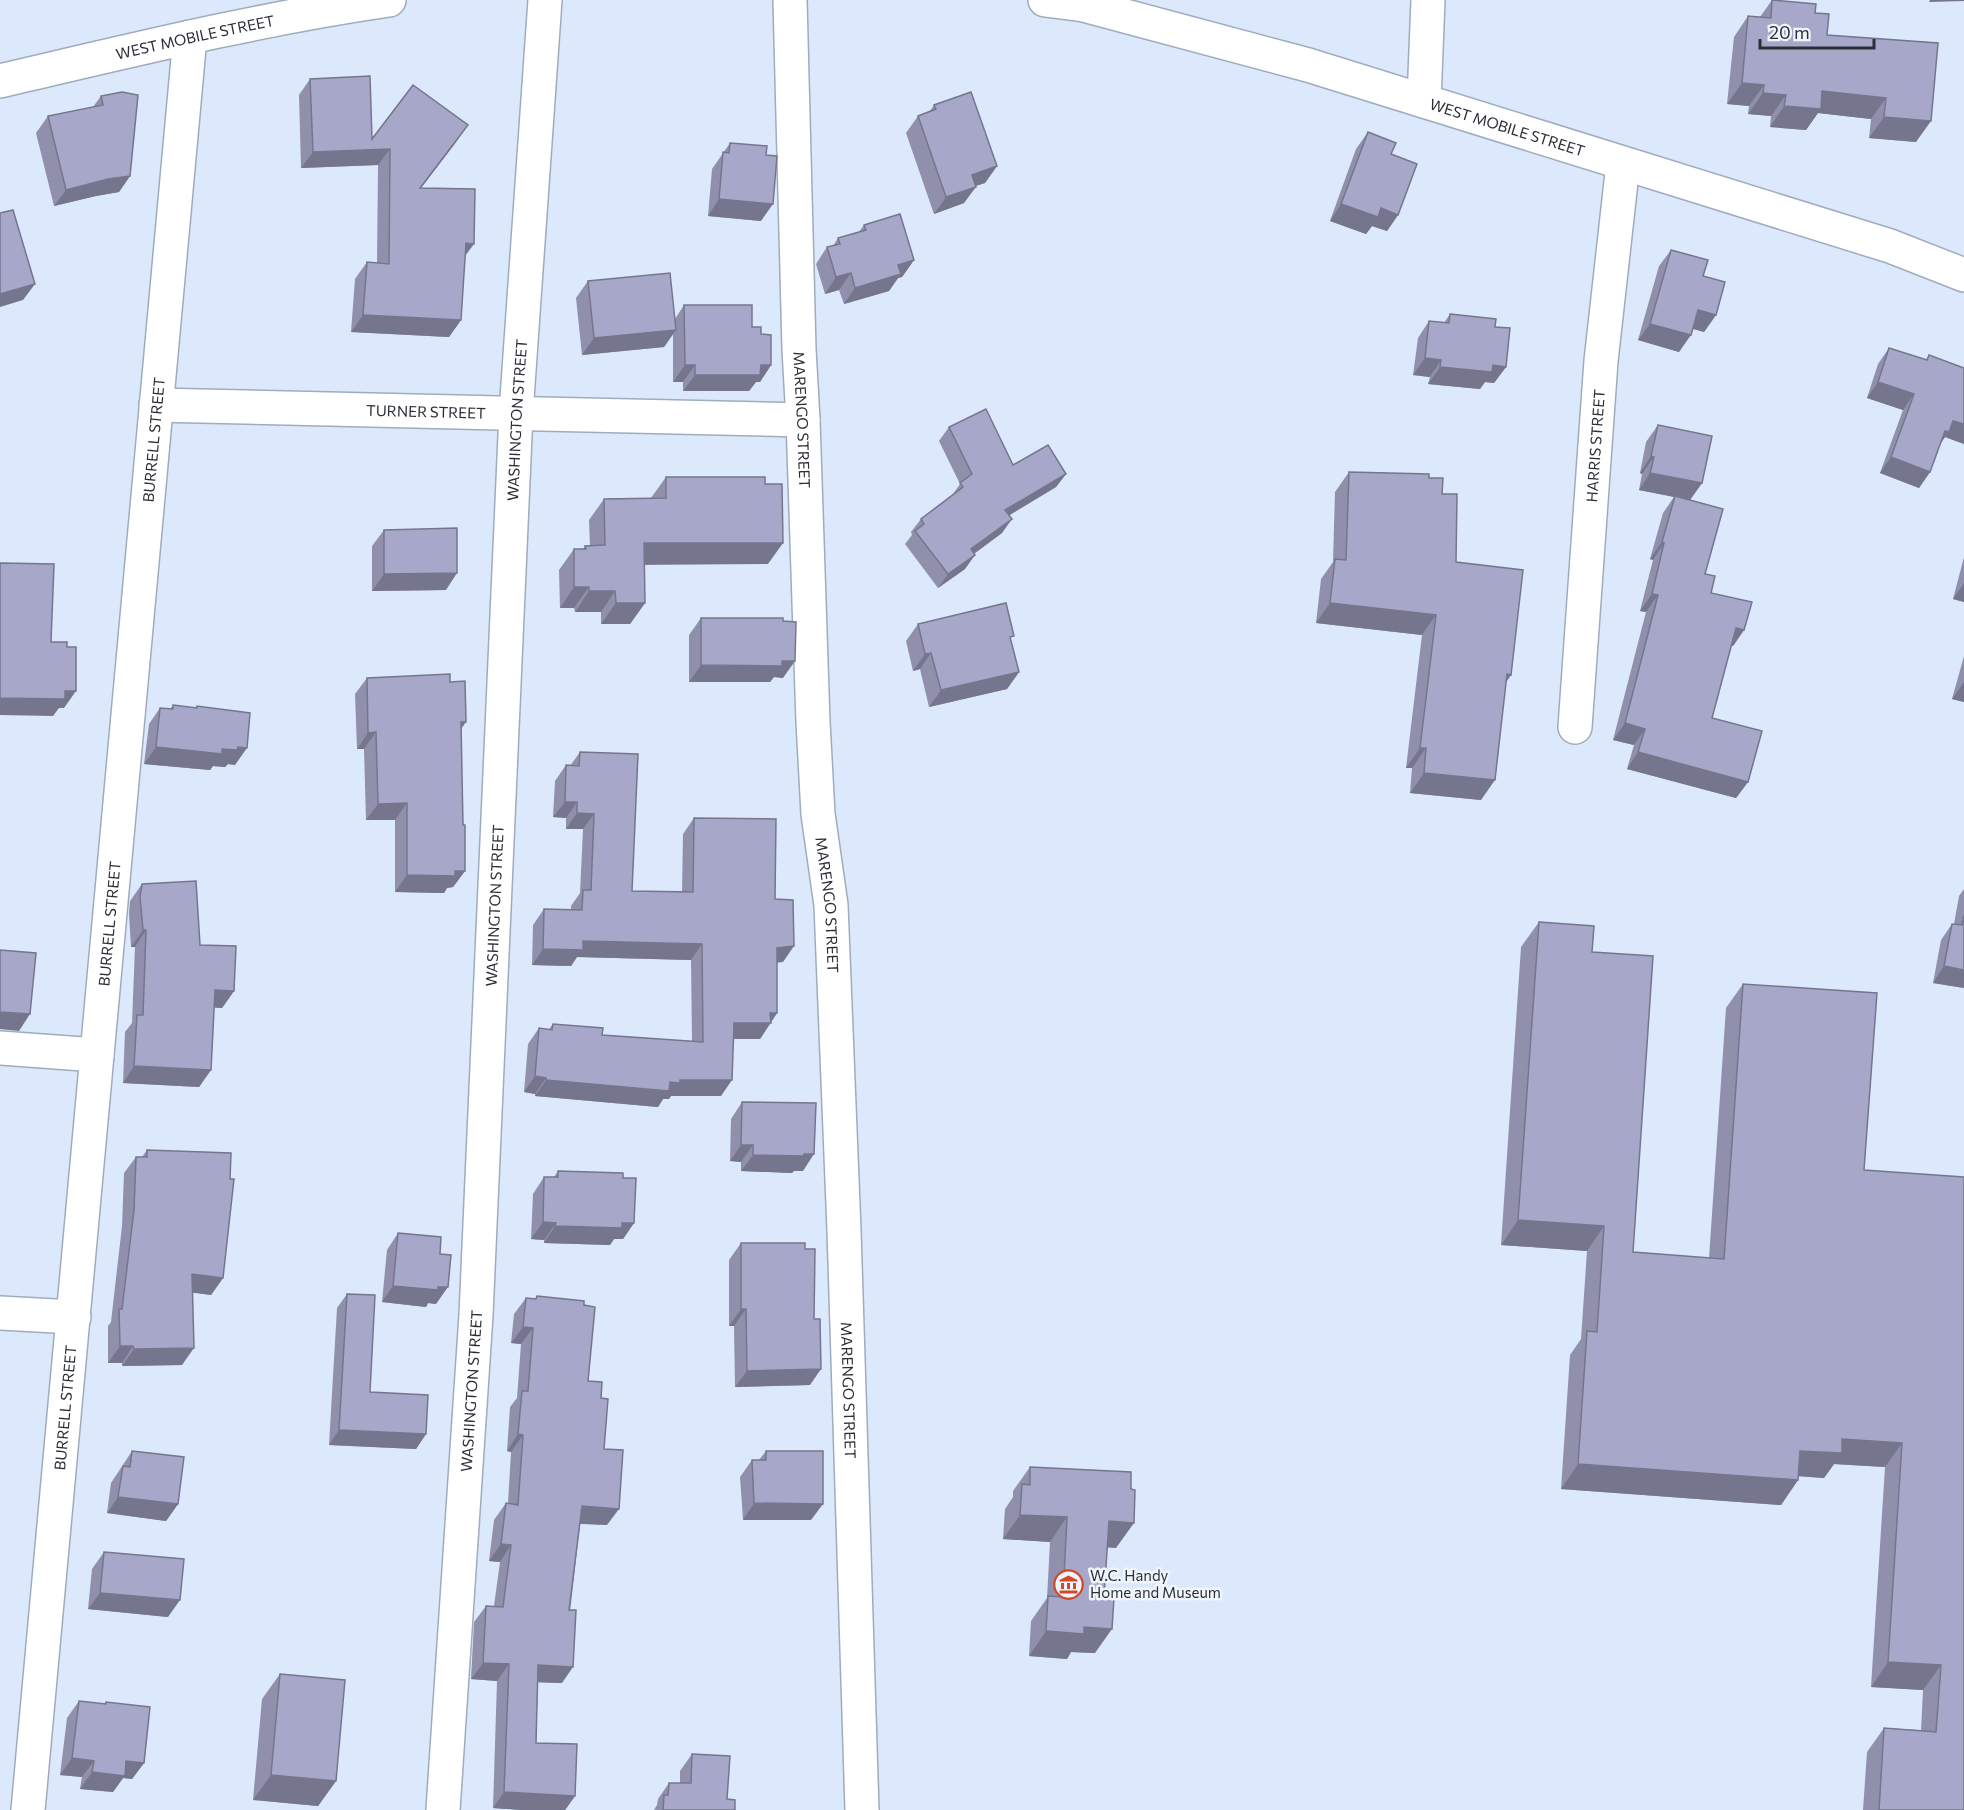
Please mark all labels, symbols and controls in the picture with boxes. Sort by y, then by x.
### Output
street label: WEST MOBILE STREET [114,11,276,63]
scale bar [1760,12,1874,50]
text: 20 m [1769,21,1810,43]
street label: WEST MOBILE STREET [1427,94,1588,160]
street label: WASHINGTON STREET [503,338,530,501]
street label: MARENGO STREET [790,351,814,489]
street label: BURRELL STREET [139,376,168,503]
street label: HARRIS STREET [1582,388,1608,503]
street label: TURNER STREET [366,401,486,422]
street label: WASHINGTON STREET [482,824,507,987]
street label: MARENGO STREET [812,836,843,974]
street label: BURRELL STREET [94,860,124,987]
street label: WASHINGTON STREET [457,1309,485,1472]
street label: MARENGO STREET [838,1322,860,1459]
street label: BURRELL STREET [50,1344,79,1471]
place label: W.C. Handy Home and Museum [1090,1566,1221,1601]
museum icon: W.C. Handy Home and Museum [1053,1568,1085,1600]

